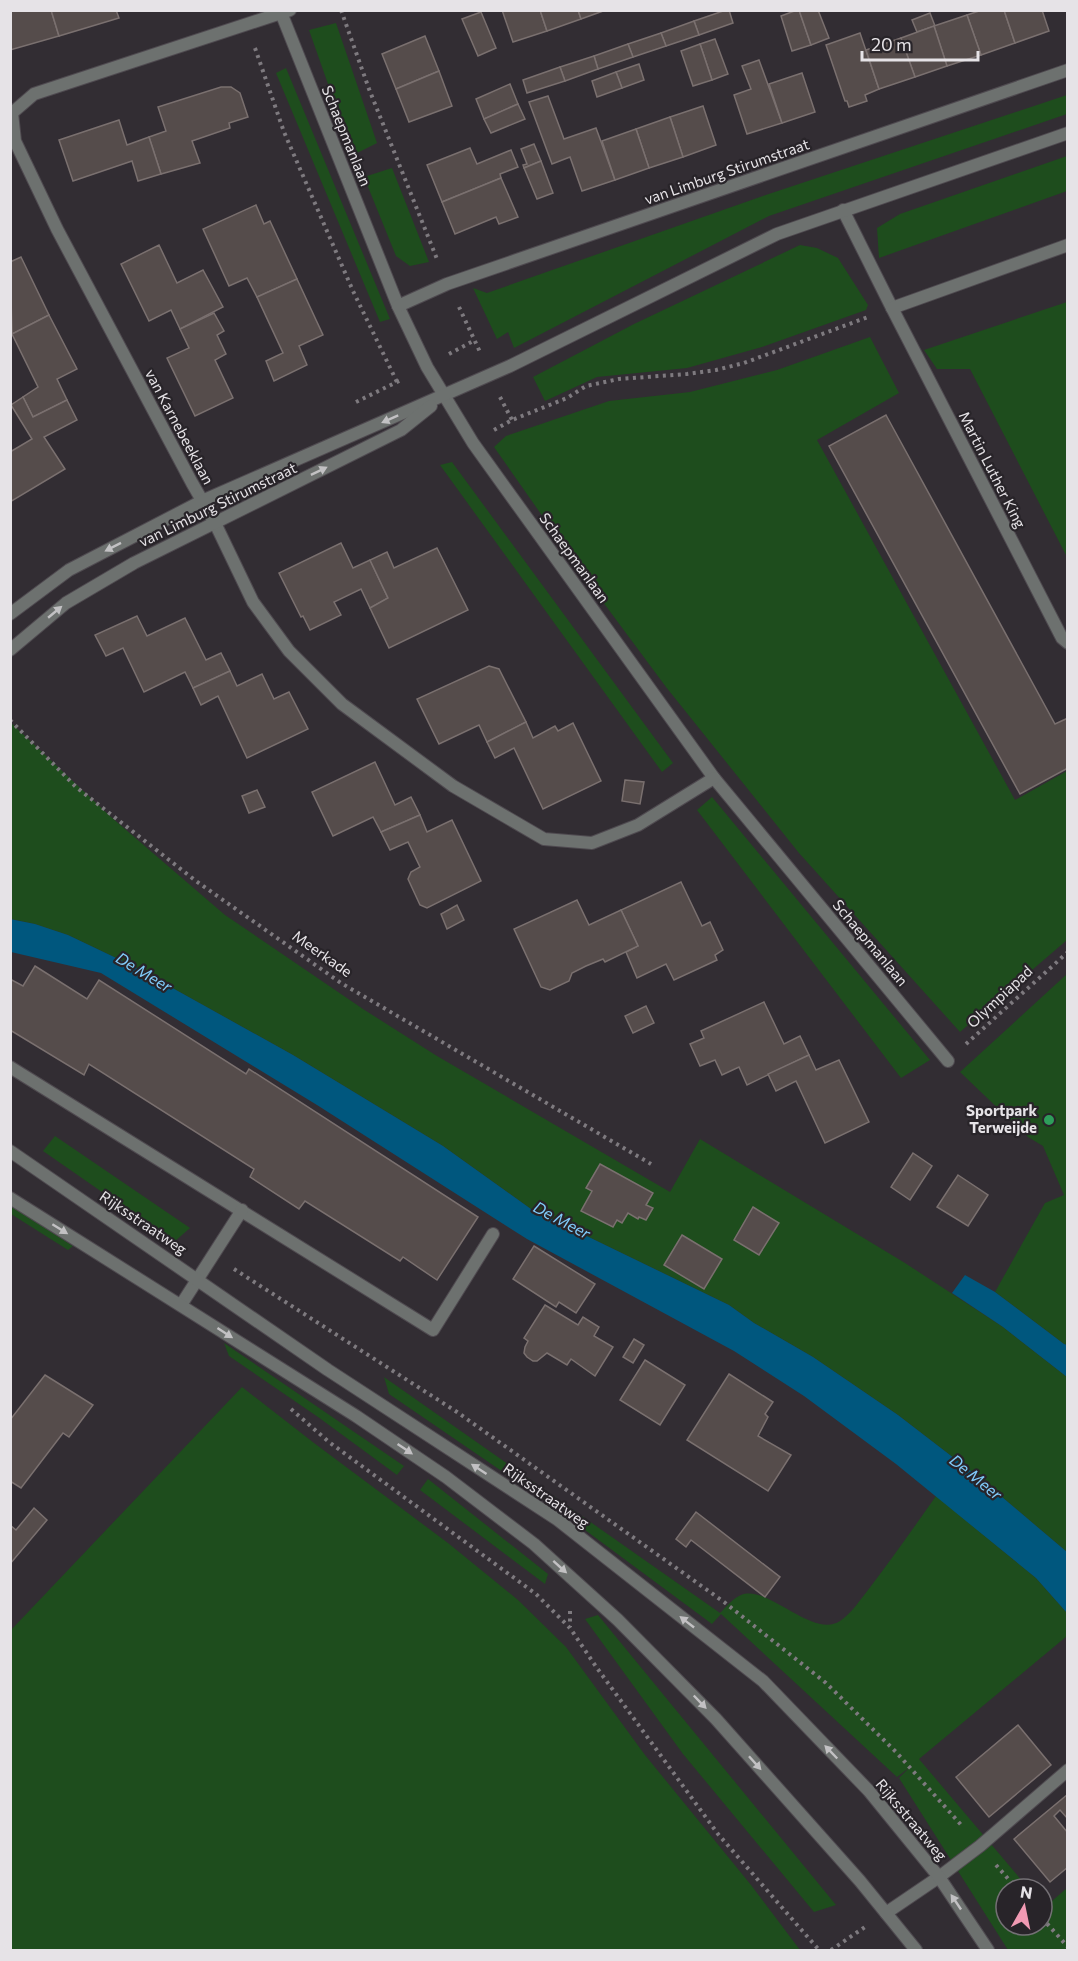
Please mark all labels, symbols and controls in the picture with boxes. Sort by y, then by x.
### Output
scale bar [862,24,978,62]
text: 20 m [871,33,912,55]
street label: Schaepmanlaan [319,83,375,189]
street label: van Limburg Stirumstraat [642,134,812,208]
street label: van Karnebeeklaan [142,366,218,487]
street label: Martin Luther King [956,408,1030,531]
one-way arrow [381,414,399,424]
street label: van Limburg Stirumstraat [136,458,299,550]
one-way arrow [311,466,328,476]
street label: Schaepmanlaan [536,509,614,606]
one-way arrow [104,543,121,552]
one-way arrow [47,606,62,619]
street label: Schaepmanlaan [829,896,912,989]
street label: Meerkade [289,926,356,980]
water label: De Meer [113,948,176,996]
street label: Olympiapad [963,961,1036,1031]
place label: Sportpark Terweijde [966,1101,1037,1136]
marker: Sportpark Terweijde [1042,1113,1056,1127]
street label: Rijksstraatweg [97,1186,190,1258]
water label: De Meer [530,1197,595,1243]
one-way arrow [52,1223,68,1234]
one-way arrow [217,1327,233,1338]
one-way arrow [396,1443,412,1455]
water label: De Meer [946,1450,1007,1504]
street label: Rijksstraatweg [500,1459,593,1532]
one-way arrow [471,1464,487,1475]
one-way arrow [552,1560,567,1574]
one-way arrow [679,1615,695,1628]
one-way arrow [693,1695,707,1710]
one-way arrow [825,1745,839,1759]
one-way arrow [748,1755,761,1770]
street label: Rijksstraatweg [872,1775,951,1864]
north arrow [994,1877,1054,1937]
text: N [1019,1881,1034,1902]
one-way arrow [951,1894,962,1910]

